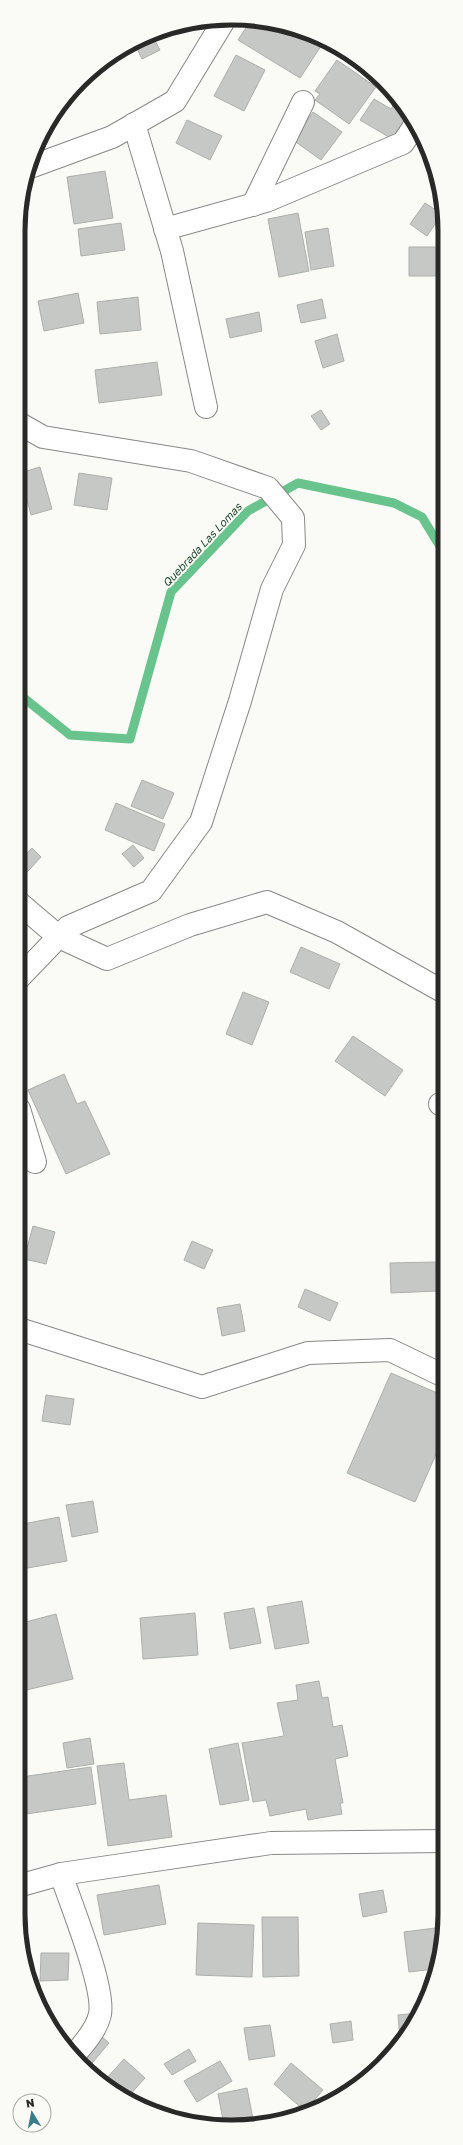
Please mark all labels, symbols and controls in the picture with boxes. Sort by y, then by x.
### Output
water label: Quebrada Las Lomas [159,499,245,589]
north arrow [12,2093,52,2133]
text: N [25,2096,35,2110]

